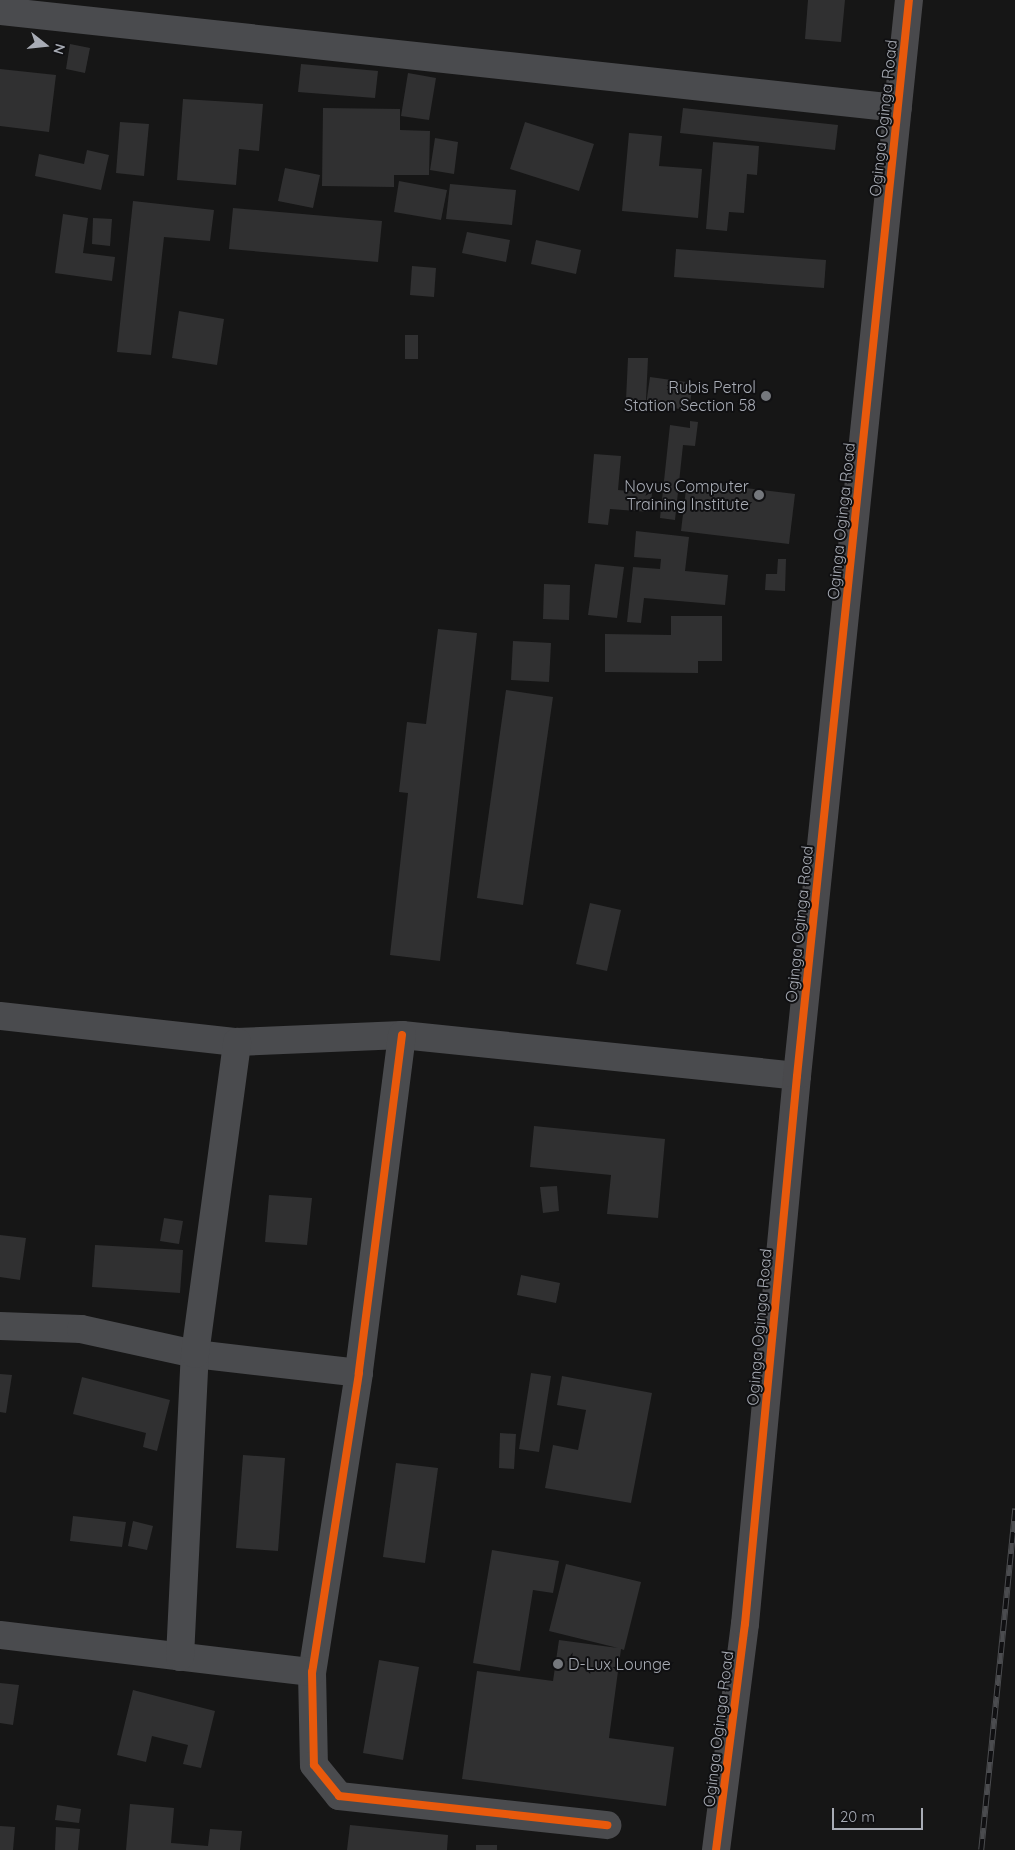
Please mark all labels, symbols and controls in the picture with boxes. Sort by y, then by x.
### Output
north arrow [20,20,70,70]
street label: Oginga Oginga Road [865,39,901,197]
text: N [49,42,69,57]
place label: Rubis Petrol Station Section 58 [624,377,756,415]
marker: Rubis Petrol Station Section 58 [760,390,772,402]
street label: Oginga Oginga Road [823,442,859,600]
place label: Novus Computer Training Institute [624,476,749,514]
marker: Novus Computer Training Institute [753,489,765,501]
street label: Oginga Oginga Road [781,845,817,1003]
street label: Oginga Oginga Road [743,1248,775,1406]
street label: Oginga Oginga Road [699,1650,737,1808]
place label: D-Lux Lounge [568,1654,671,1674]
marker: D-Lux Lounge [552,1658,564,1670]
scale bar [835,1798,926,1830]
text: 20 m [840,1807,875,1826]

